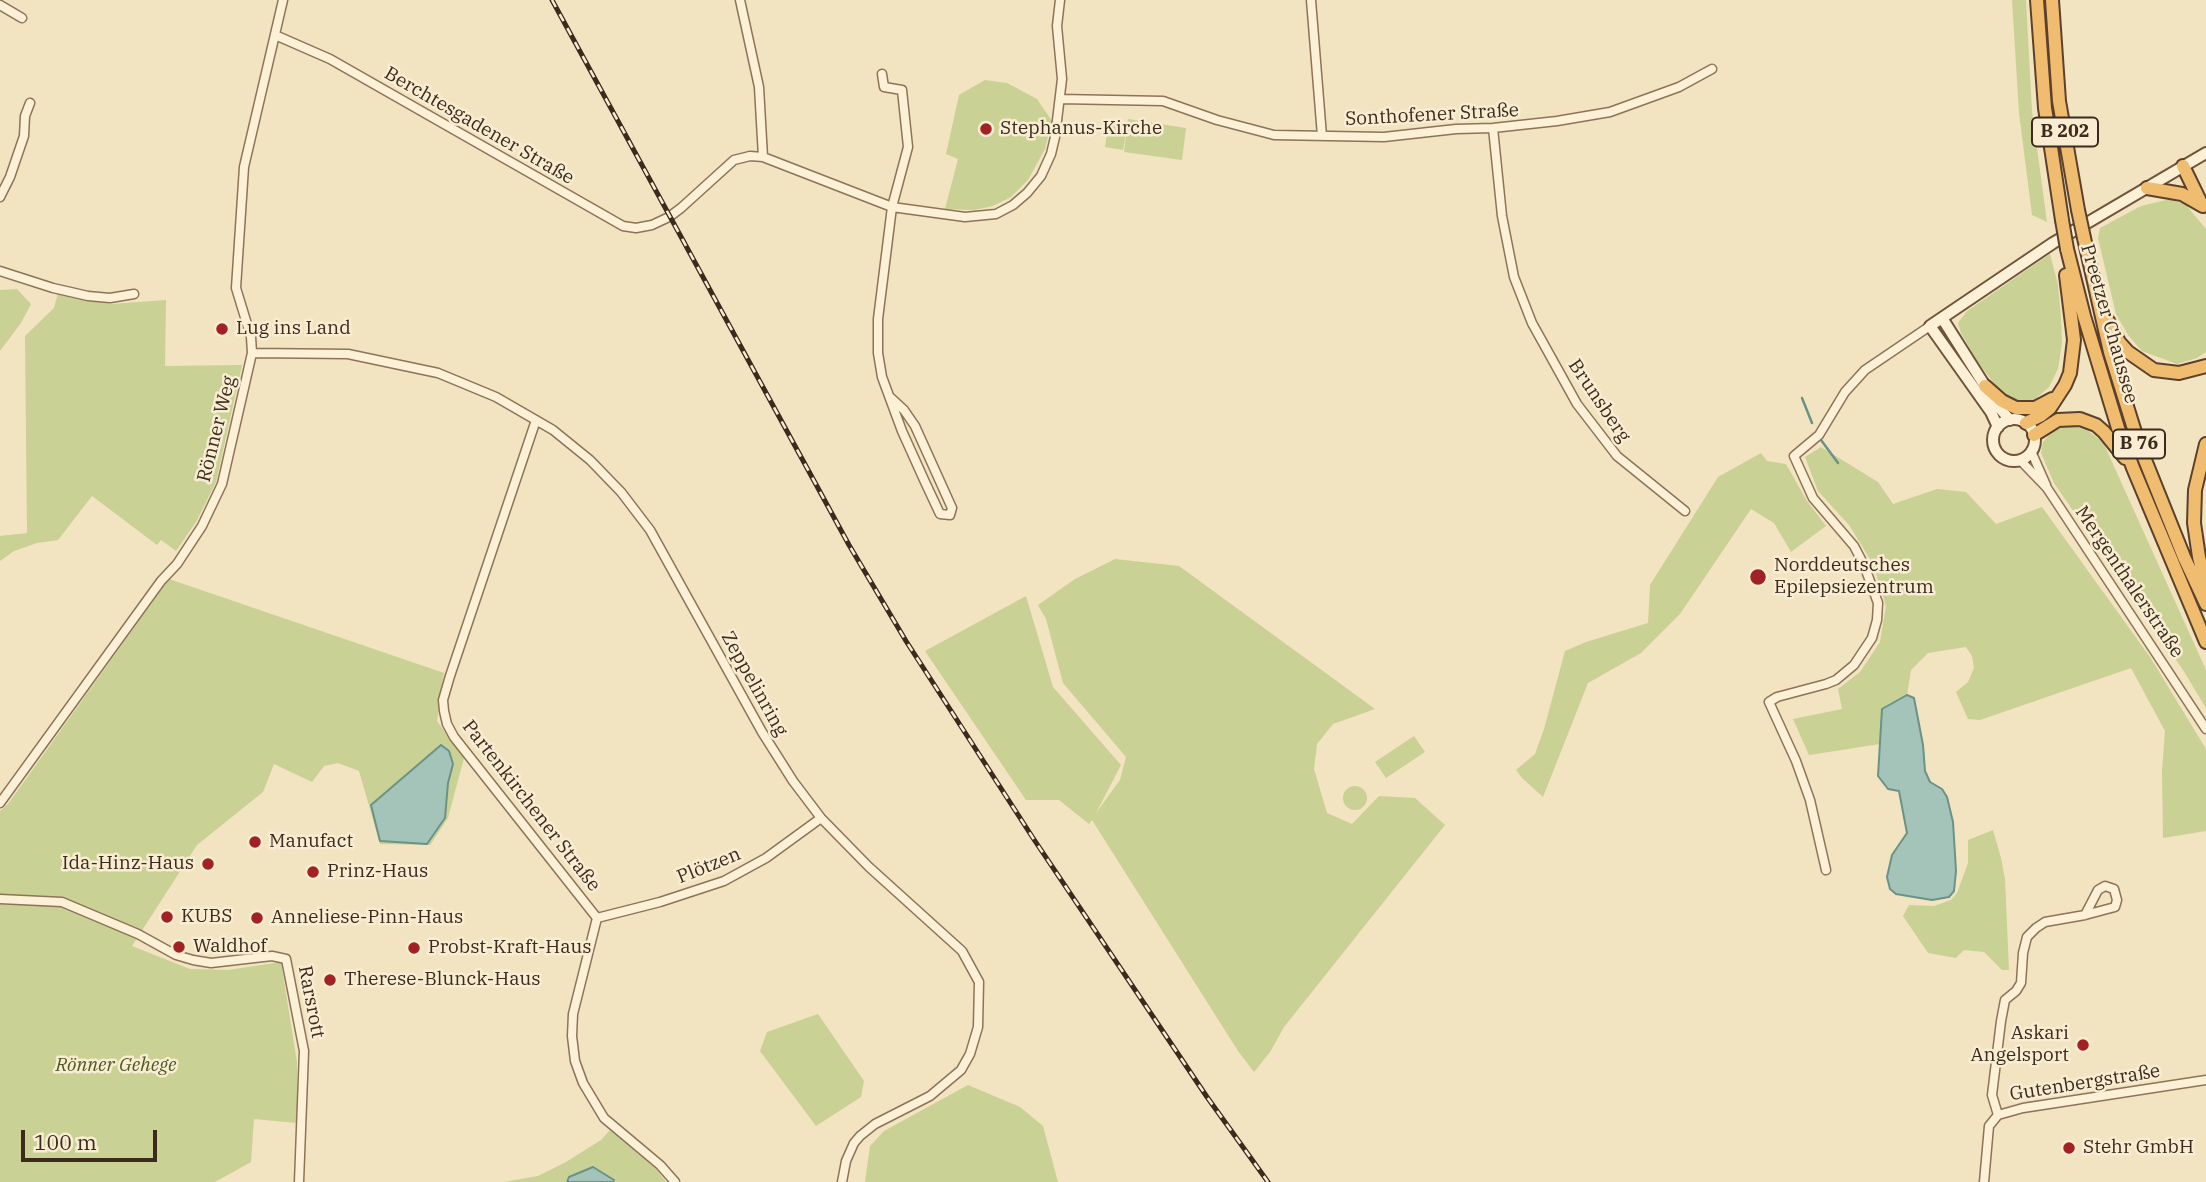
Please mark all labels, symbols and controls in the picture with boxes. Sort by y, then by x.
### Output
street label: Berchtesgadener Straße [380,62,578,190]
street label: Sonthofener Straße [1345,99,1519,131]
place label: Stephanus-Kirche [1000,118,1162,140]
road number: B 202 [2032,118,2098,146]
marker: Stephanus-Kirche [978,121,994,137]
street label: Preetzer Chaussee [2075,242,2143,406]
place label: Lug ins Land [236,318,351,340]
marker: Lug ins Land [214,321,230,337]
street label: Brunsberg [1563,355,1635,447]
street label: Rönner Weg [193,374,241,484]
road number: B 76 [2113,430,2165,458]
street label: Mergenthalerstraße [2070,502,2188,662]
place label: Norddeutsches Epilepsiezentrum [1774,555,1934,599]
marker: Norddeutsches Epilepsiezentrum [1748,567,1768,587]
street label: Zeppelinring [716,627,792,741]
street label: Partenkirchener Straße [457,716,605,896]
place label: Manufact [269,831,353,853]
marker: Manufact [247,834,263,850]
street label: Plötzen [674,843,744,889]
place label: Ida-Hinz-Haus [62,853,194,875]
marker: Ida-Hinz-Haus [200,856,216,872]
place label: Prinz-Haus [327,861,428,883]
marker: Prinz-Haus [305,864,321,880]
place label: KUBS [181,906,232,928]
place label: Anneliese-Pinn-Haus [271,907,463,929]
marker: KUBS [159,909,175,925]
marker: Anneliese-Pinn-Haus [249,910,265,926]
place label: Waldhof [193,936,267,958]
place label: Probst-Kraft-Haus [428,937,592,959]
marker: Waldhof [171,939,187,955]
marker: Probst-Kraft-Haus [406,940,422,956]
street label: Rarsrott [293,964,329,1040]
place label: Therese-Blunck-Haus [344,969,540,991]
marker: Therese-Blunck-Haus [322,972,338,988]
place label: Askari Angelsport [1971,1023,2069,1067]
marker: Askari Angelsport [2075,1037,2091,1053]
park label: Rönner Gehege [56,1055,176,1077]
street label: Gutenbergstraße [2008,1060,2162,1106]
scale bar [24,1116,161,1160]
text: 100 m [34,1128,97,1156]
place label: Stehr GmbH [2083,1137,2194,1159]
marker: Stehr GmbH [2061,1140,2077,1156]

